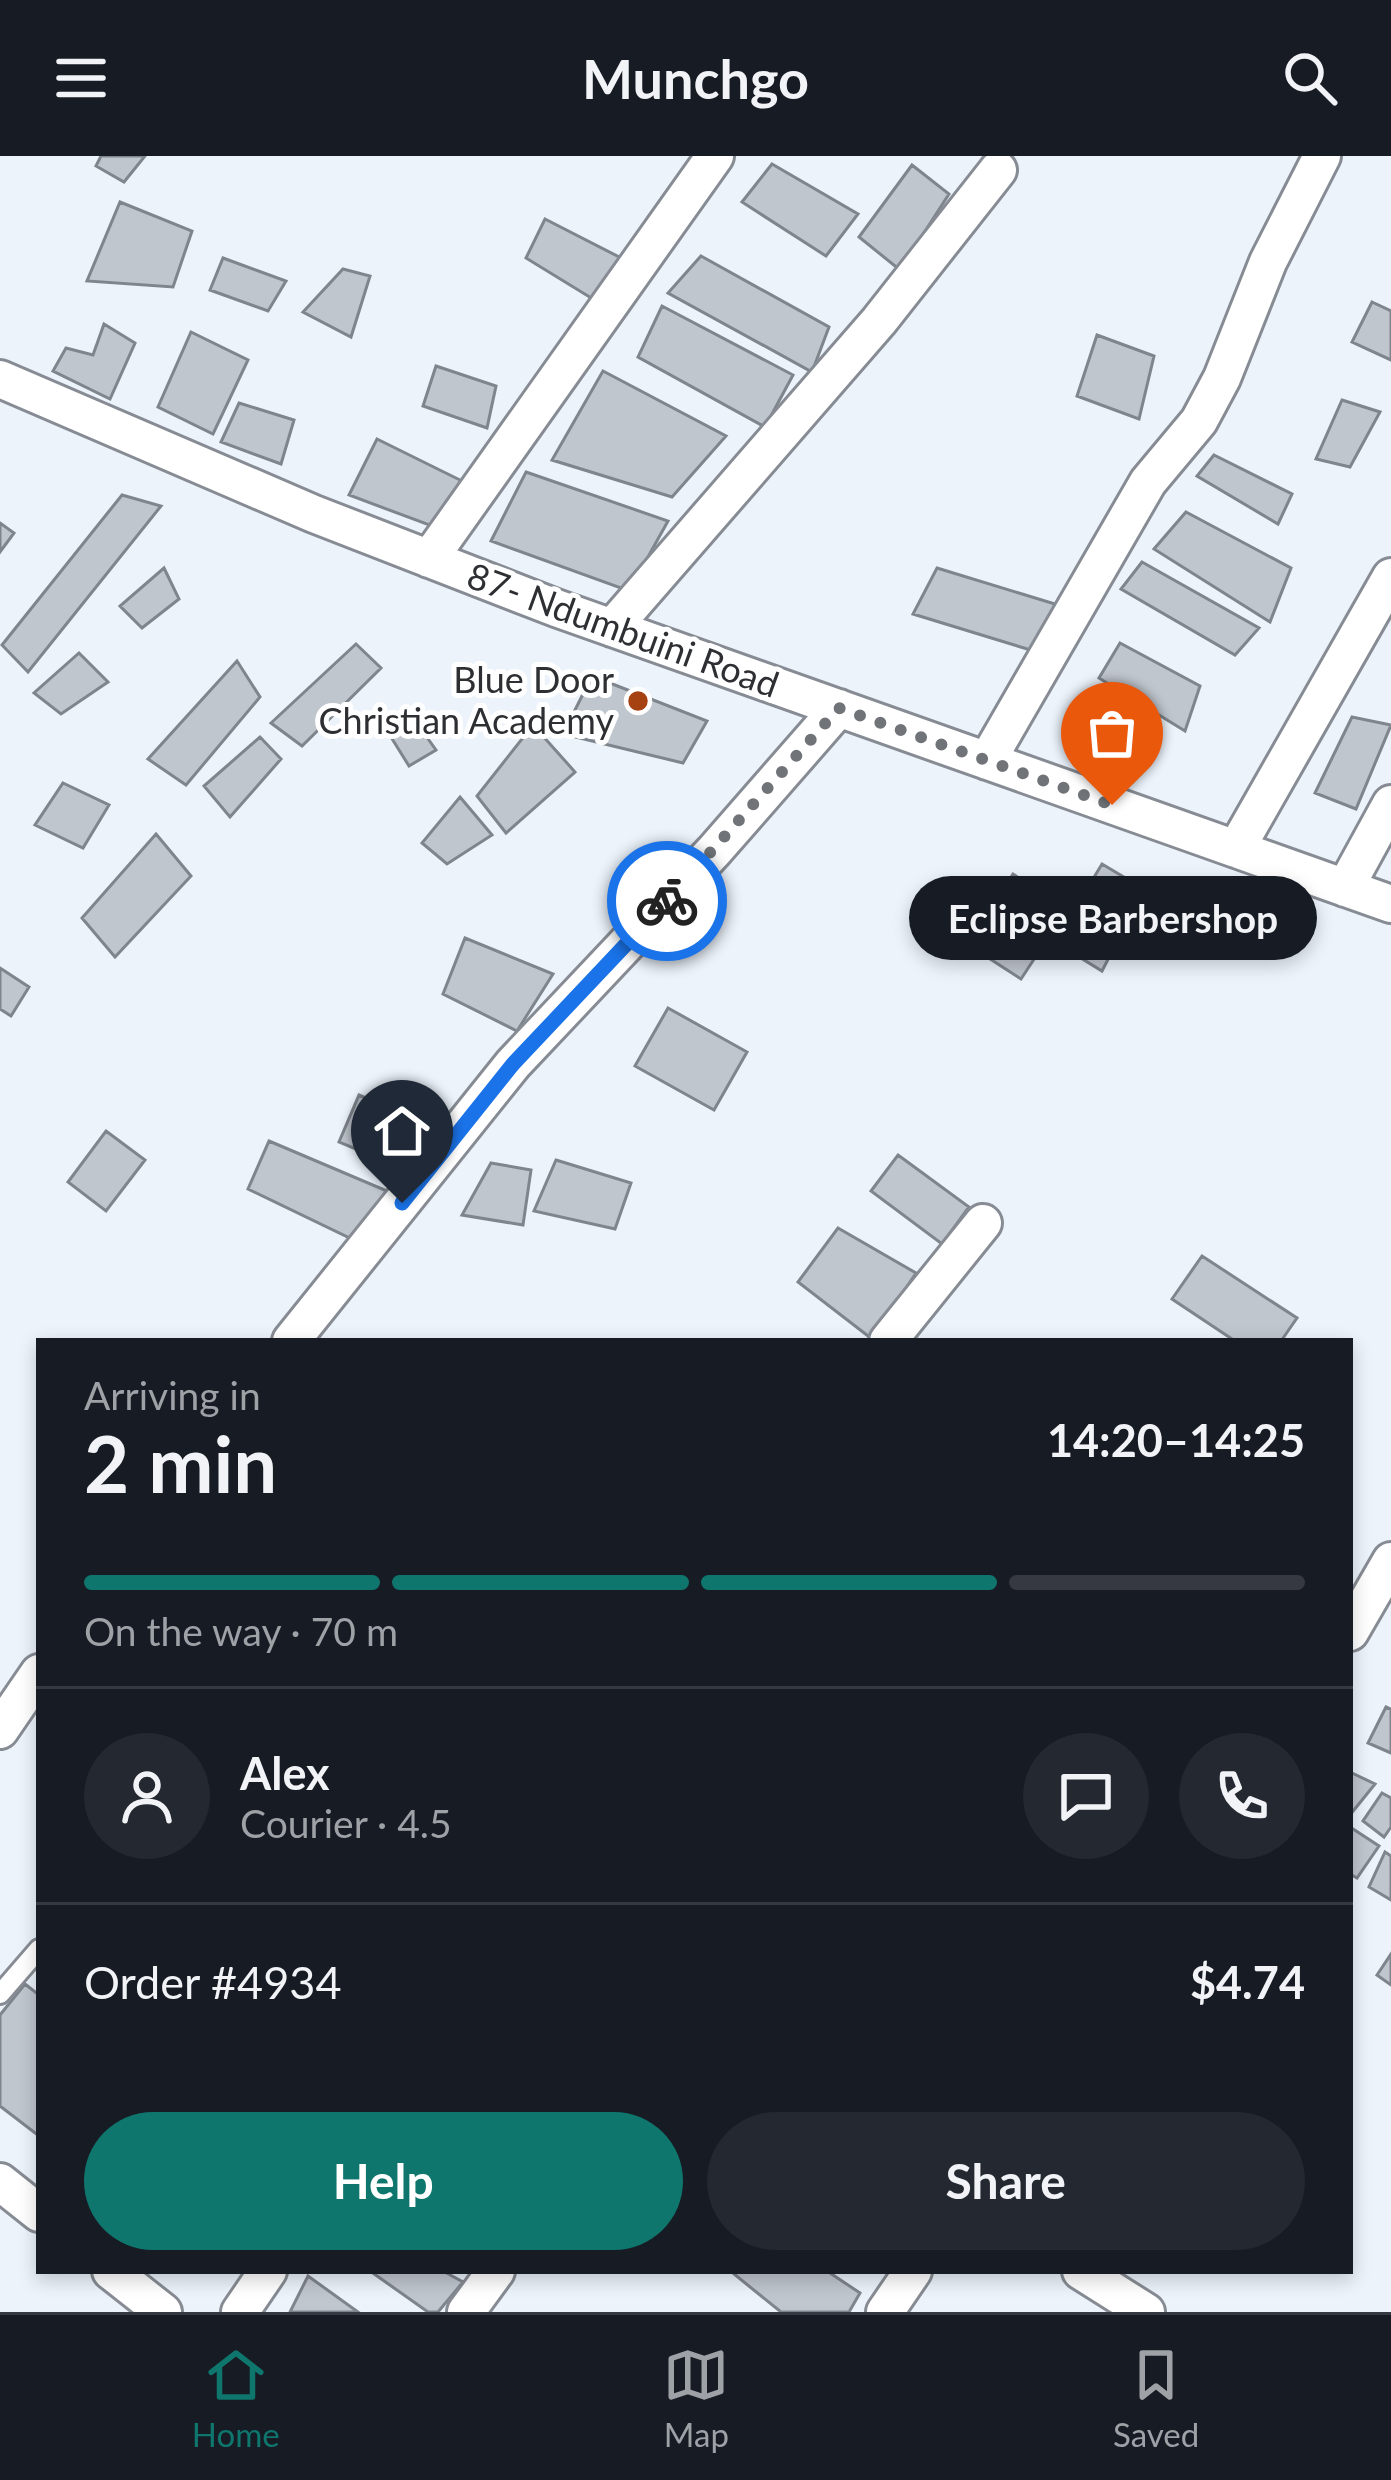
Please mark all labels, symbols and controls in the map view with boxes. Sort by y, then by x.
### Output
icon: menu [48,45,114,111]
icon: search [1277,45,1343,111]
text: Munchgo [582,46,809,111]
street label: 87- Ndumbuini Road [462,552,785,706]
place label: Blue Door Christian Academy [319,657,614,742]
pin [1061,682,1163,805]
marker: Blue Door Christian Academy [625,688,651,714]
icon: bag [1079,700,1145,766]
courier [607,841,727,961]
icon: bike [634,868,700,934]
callout: Eclipse Barbershop [908,877,1316,961]
text: Eclipse Barbershop [948,895,1278,941]
pin [351,1080,453,1203]
icon: home [369,1098,435,1164]
text: Arriving in [84,1372,261,1418]
text: 14:20–14:25 [1047,1413,1305,1467]
text: 2 min [84,1416,277,1510]
text: On the way · 70 m [84,1608,398,1654]
button: person [84,1733,210,1859]
button: chat [1023,1733,1149,1859]
button: phone [1179,1733,1305,1859]
text: Alex [240,1746,330,1800]
text: Courier · 4.5 [240,1800,452,1846]
text: Order #4934 [84,1955,342,2009]
text: $4.74 [1190,1955,1305,2009]
button: Help [84,2112,683,2250]
button: Share [707,2112,1305,2250]
tab: Home [192,2342,280,2454]
tab: Map [663,2342,729,2454]
tab: Saved [1113,2342,1199,2454]

